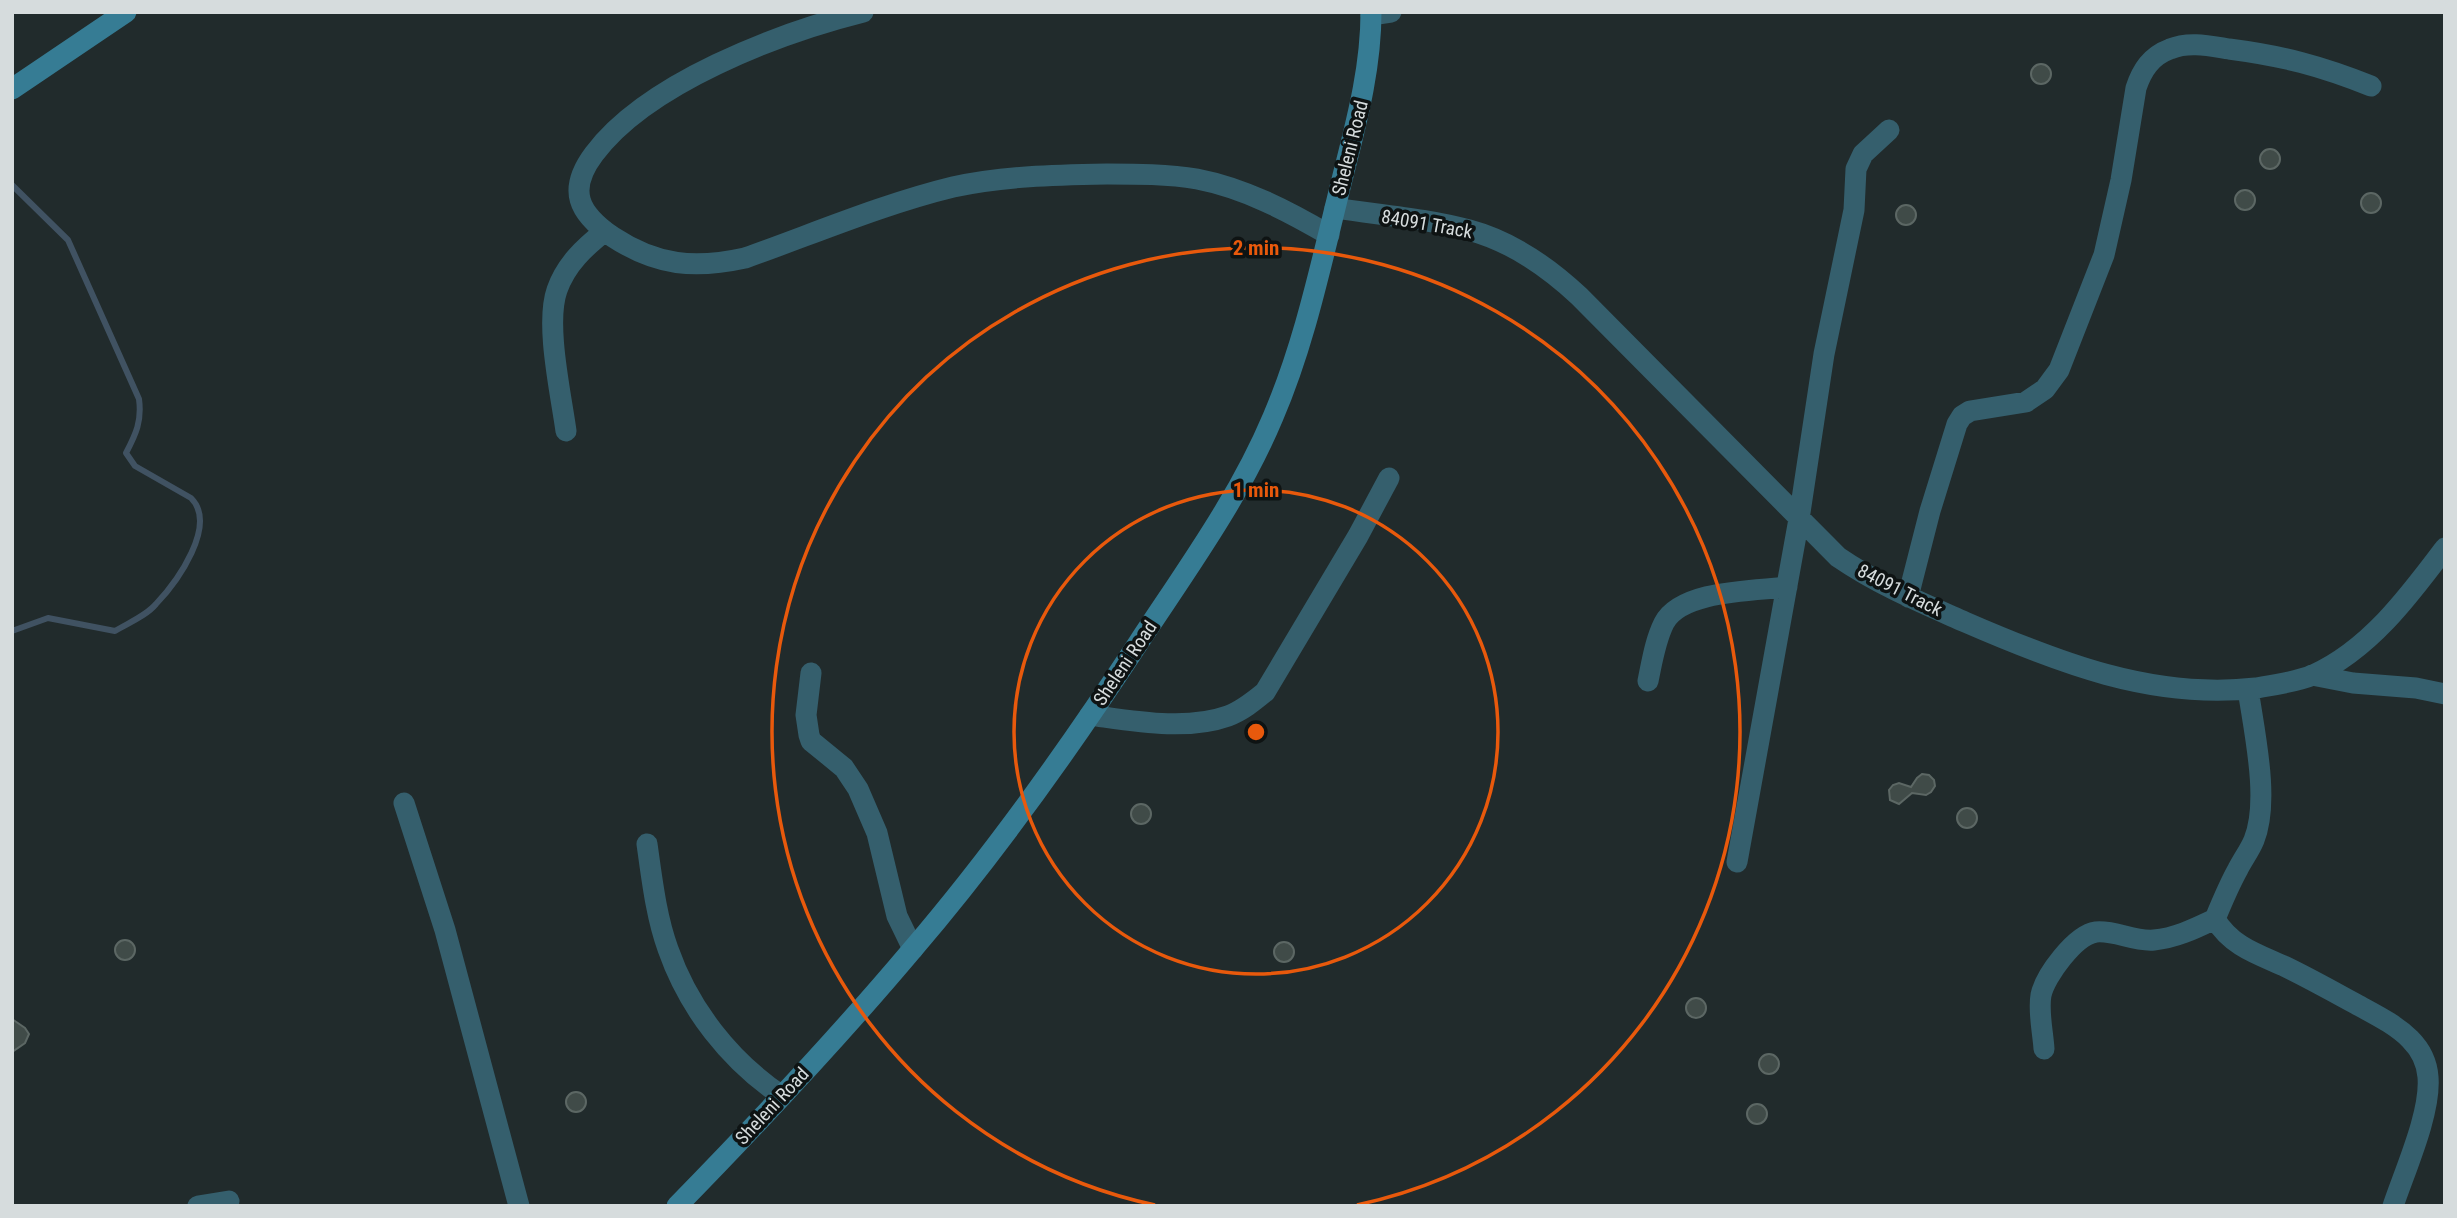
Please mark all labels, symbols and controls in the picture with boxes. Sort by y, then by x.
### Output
street label: Sheleni Road [1327,98,1373,198]
street label: 84091 Track [1380,205,1475,243]
text: 2 min [1233,236,1279,260]
text: 1 min [1233,478,1279,502]
street label: 84091 Track [1854,559,1947,621]
street label: Sheleni Road [1088,616,1162,710]
centre of rings [1244,720,1268,744]
street label: Sheleni Road [730,1063,814,1149]

